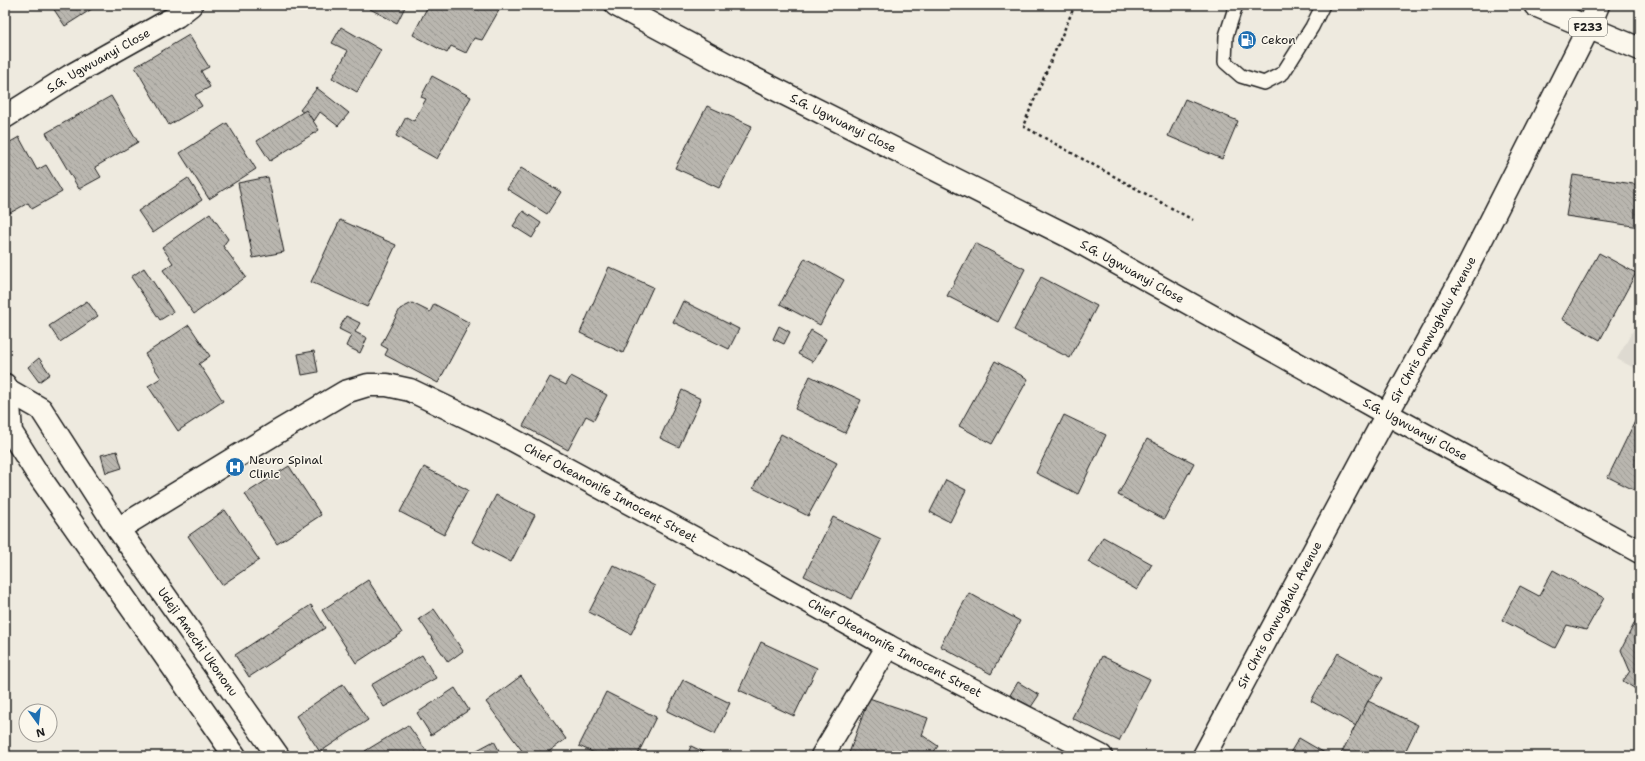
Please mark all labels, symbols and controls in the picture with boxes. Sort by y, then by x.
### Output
road number: F233 [1569,18,1607,36]
street label: S.G. Ugwuanyi Close [44,25,153,97]
fuel station icon: Cekon [1236,29,1258,51]
place label: Cekon [1261,32,1296,48]
street label: S.G. Ugwuanyi Close [787,90,899,157]
street label: S.G. Ugwuanyi Close [1077,236,1187,307]
street label: Sir Chris Onwughalu Avenue [1387,254,1480,406]
street label: S.G. Ugwuanyi Close [1360,394,1470,464]
street label: Chief Okeanonife Innocent Street [521,439,700,546]
place label: Neuro Spinal Clinic [249,452,323,482]
hospital icon: Neuro Spinal Clinic [224,456,246,478]
street label: Sir Chris Onwughalu Avenue [1234,538,1325,691]
street label: Udeji Amechi Ukononu [154,585,242,700]
street label: Chief Okeanonife Innocent Street [805,595,984,701]
north arrow [18,703,58,743]
text: N [34,724,47,741]

